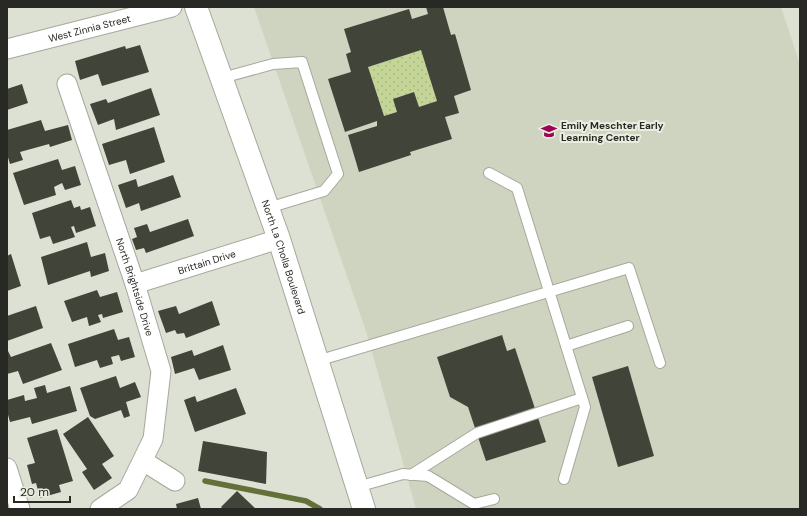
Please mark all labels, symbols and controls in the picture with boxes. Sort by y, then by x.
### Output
street label: West Zinnia Street [47,12,132,45]
place label: Emily Meschter Early Learning Center [561,119,664,144]
school or university icon: Emily Meschter Early Learning Center [540,122,558,140]
street label: North La Cholla Boulevard [259,198,308,316]
street label: North Brightside Drive [113,236,156,338]
street label: Brittain Drive [176,247,238,277]
scale bar [14,478,70,504]
text: 20 m [20,484,49,500]

